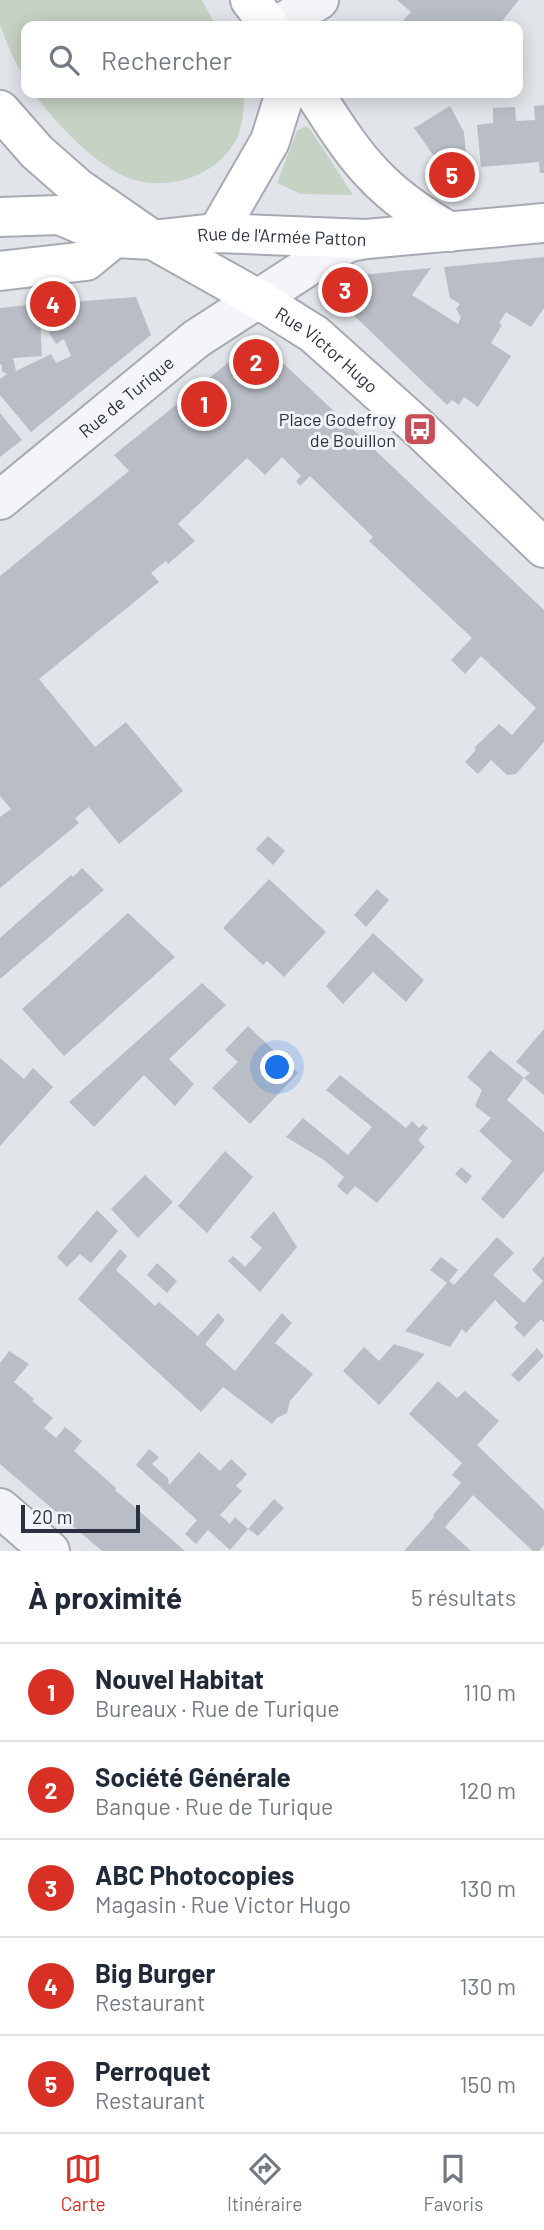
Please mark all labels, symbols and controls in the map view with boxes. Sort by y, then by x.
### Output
search box [21,21,523,98]
icon: search [45,41,83,79]
text: Rechercher [101,44,232,75]
pin: 5 [429,149,475,201]
street label: Rue de l'Armée Patton [196,222,367,250]
pin: 3 [322,264,368,316]
pin: 4 [30,278,76,330]
street label: Rue Victor Hugo [272,302,383,397]
pin: 2 [233,336,279,388]
street label: Rue de Turique [74,351,178,442]
pin: 1 [181,378,227,430]
place label: Place Godefroy de Bouillon [279,408,396,451]
bus stop icon: Place Godefroy de Bouillon [401,410,439,448]
your location [260,1050,294,1084]
scale bar [21,1502,140,1534]
text: 20 m [32,1505,72,1528]
text: À proximité [28,1579,182,1615]
text: 5 résultats [411,1583,516,1611]
text: Nouvel Habitat [95,1663,264,1694]
text: 1 [47,1678,55,1706]
text: 110 m [463,1678,516,1706]
text: Bureaux · Rue de Turique [95,1694,340,1722]
text: Société Générale [95,1761,291,1792]
text: 2 [45,1776,57,1804]
text: 120 m [459,1776,516,1804]
text: Banque · Rue de Turique [95,1792,333,1820]
text: ABC Photocopies [95,1859,294,1890]
text: 3 [45,1874,57,1902]
text: 130 m [459,1874,516,1902]
text: Magasin · Rue Victor Hugo [95,1890,351,1918]
text: Big Burger [95,1957,216,1988]
text: 4 [44,1972,58,2000]
text: 130 m [459,1972,516,2000]
text: Restaurant [95,1988,205,2016]
text: Perroquet [95,2055,211,2086]
text: 5 [45,2070,57,2098]
text: 150 m [460,2070,516,2098]
text: Restaurant [95,2086,205,2114]
tab: Carte [61,2150,106,2215]
tab: Itinéraire [227,2150,302,2215]
tab: Favoris [424,2150,483,2215]

